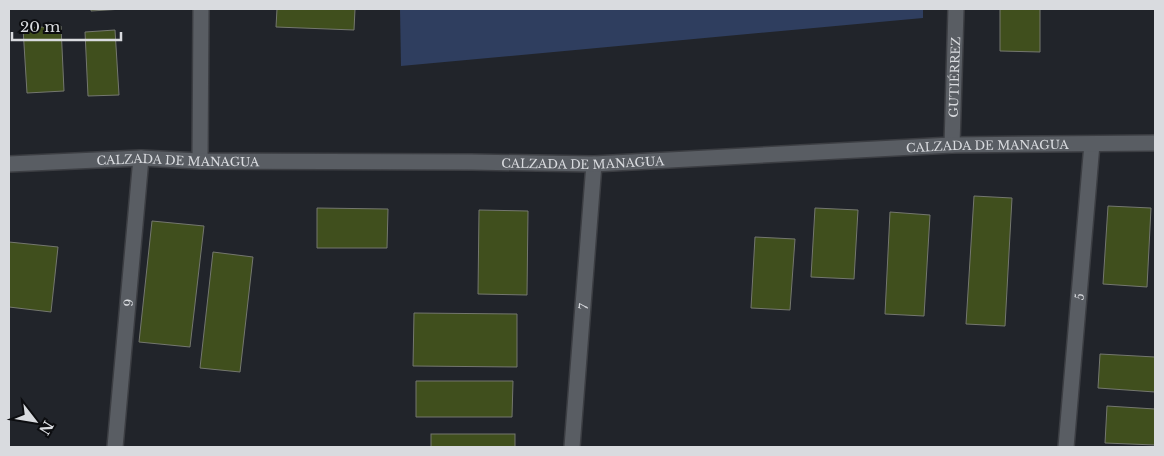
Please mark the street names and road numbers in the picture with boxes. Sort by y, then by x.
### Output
street label: GUTIÉRREZ [945,36,963,118]
street label: CALZADA DE MANAGUA [905,136,1070,155]
street label: CALZADA DE MANAGUA [96,150,260,169]
street label: CALZADA DE MANAGUA [501,153,665,172]
street label: 5 [1071,292,1087,301]
street label: 9 [120,298,136,307]
street label: 7 [575,302,591,310]

